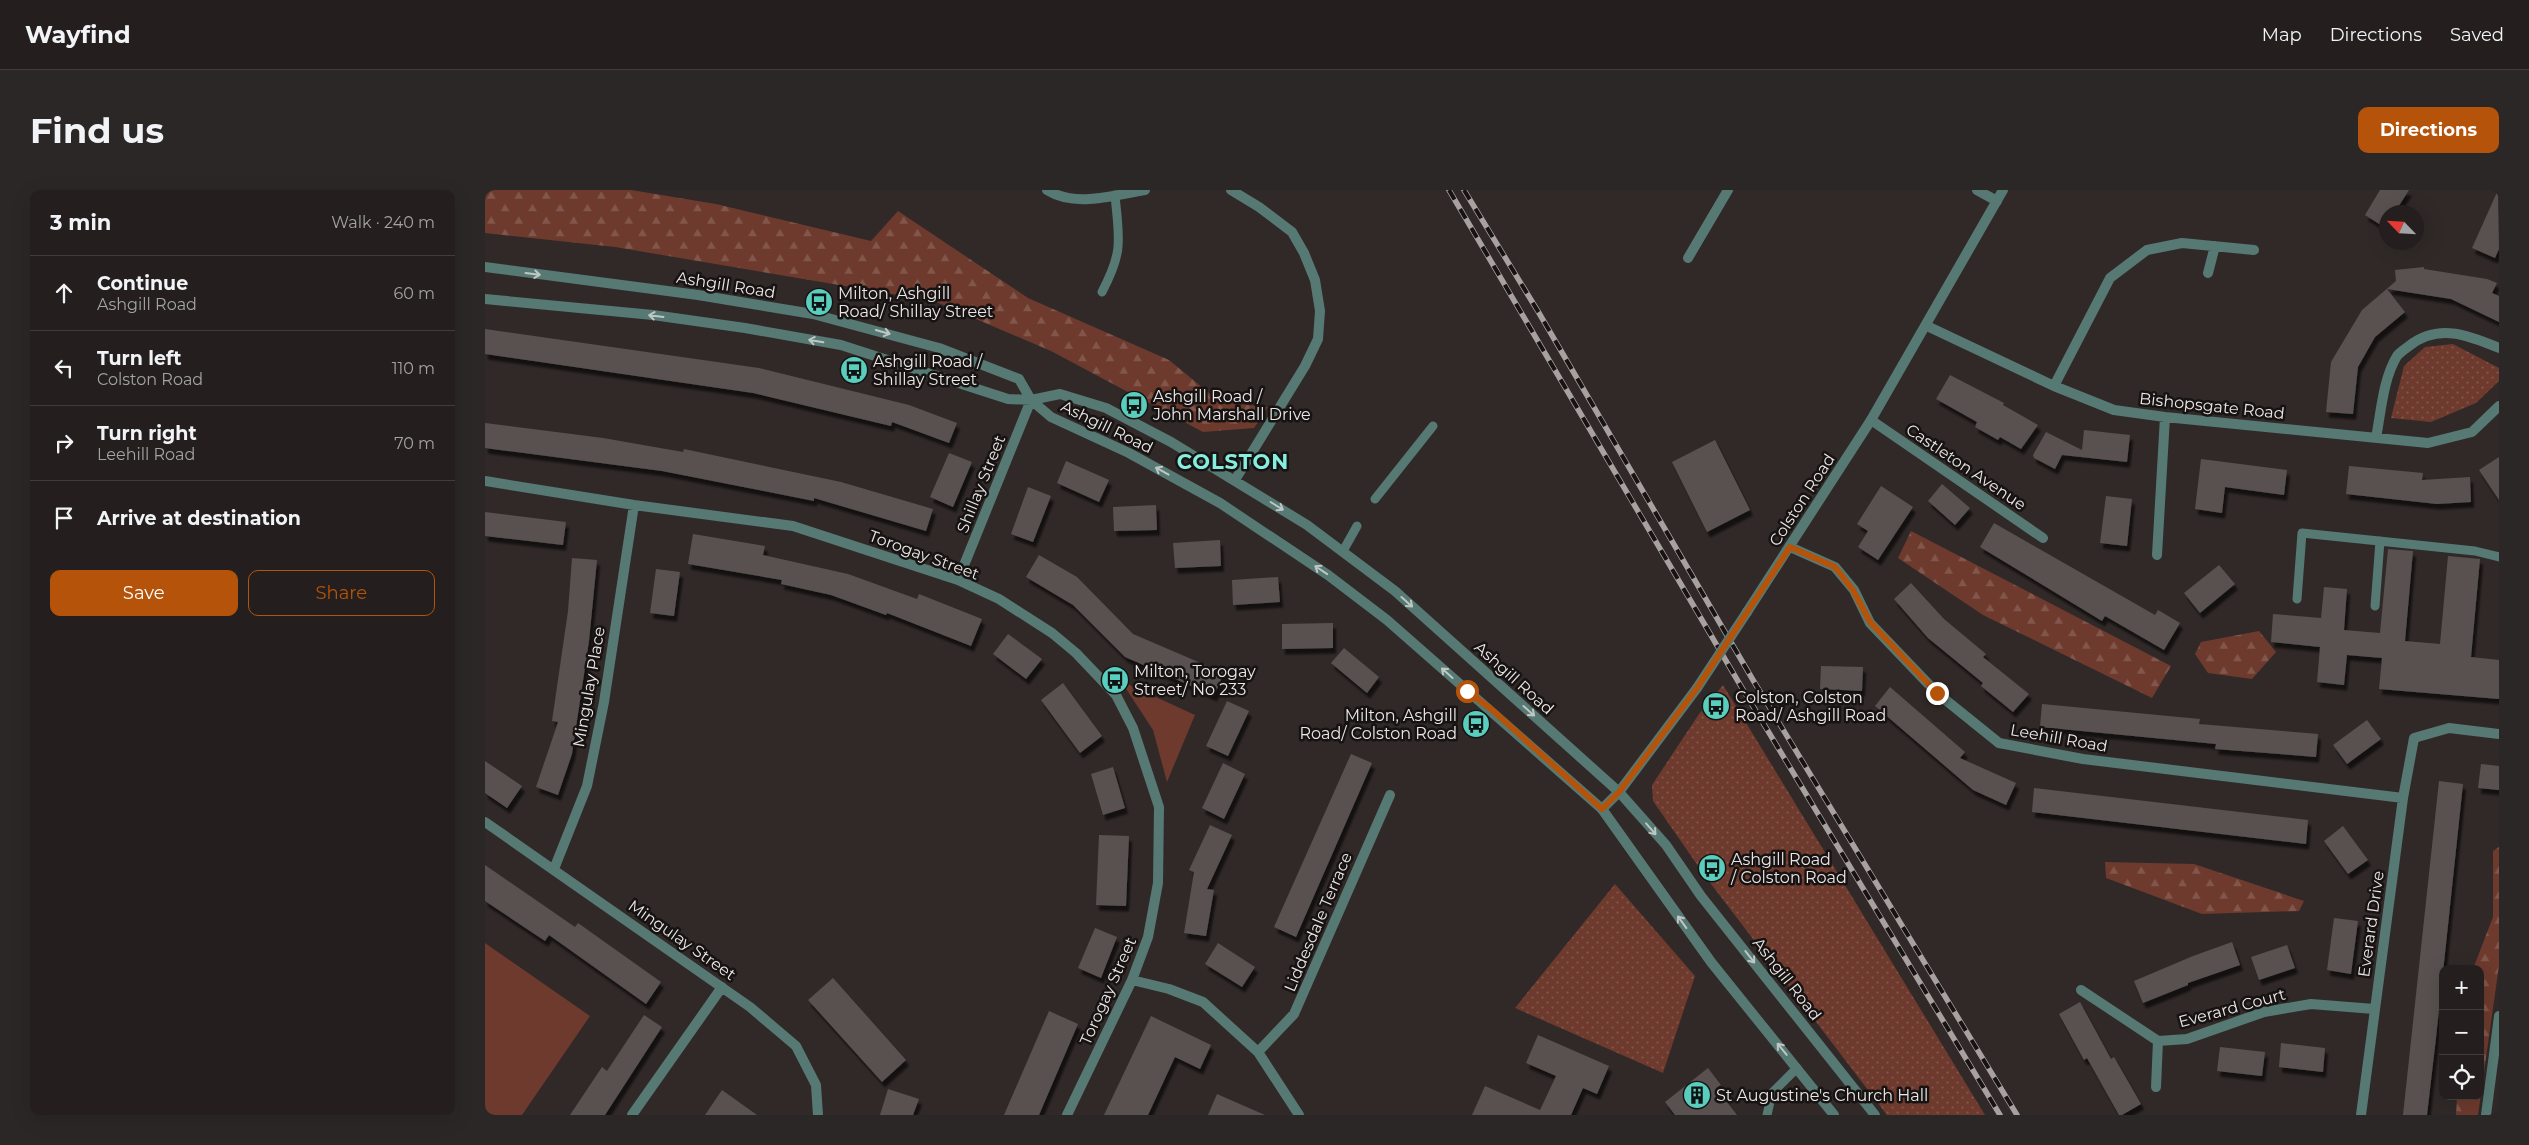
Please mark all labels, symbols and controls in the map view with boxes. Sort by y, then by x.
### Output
text: Wayfind [25,20,131,49]
text: Map [2262,24,2302,46]
text: Directions [2330,24,2422,46]
text: Saved [2450,24,2504,46]
button: Directions [2358,107,2499,153]
text: Find us [30,109,164,152]
north arrow [2379,205,2424,250]
text: 3 min [50,210,111,235]
text: Walk · 240 m [331,213,435,232]
street label: Ashgill Road [675,268,777,302]
one-way arrow [525,269,541,279]
text: Continue [97,272,188,295]
icon: ahead [50,279,78,307]
text: 60 m [393,284,435,303]
place label: Milton, Ashgill Road/ Shillay Street [838,284,994,321]
bus stop icon: Milton, Ashgill Road/ Shillay Street [804,287,834,317]
text: Ashgill Road [97,295,197,314]
one-way arrow [648,311,664,321]
one-way arrow [875,327,891,337]
one-way arrow [809,335,825,345]
text: Turn left [97,347,182,370]
place label: Ashgill Road / Shillay Street [873,352,983,389]
icon: left [50,354,78,382]
bus stop icon: Ashgill Road / Shillay Street [839,355,869,385]
text: 110 m [392,359,435,378]
text: Colston Road [97,370,203,389]
place label: Ashgill Road / John Marshall Drive [1152,387,1311,424]
street label: Bishopsgate Road [2138,389,2286,423]
bus stop icon: Ashgill Road / John Marshall Drive [1119,390,1149,420]
street label: Ashgill Road [1058,397,1156,457]
street label: Castleton Avenue [1902,420,2030,514]
text: Turn right [97,422,197,445]
icon: right [50,429,78,457]
street label: Shillay Street [953,432,1009,536]
text: 70 m [394,434,435,453]
text: Leehill Road [97,445,195,464]
district label: COLSTON [1177,449,1289,474]
street label: Colston Road [1765,450,1839,550]
one-way arrow [1155,466,1170,475]
one-way arrow [1269,502,1283,512]
icon: arrive [50,504,78,532]
text: Arrive at destination [97,507,301,530]
street label: Torogay Street [866,526,982,584]
one-way arrow [1314,565,1328,576]
button: Save [50,570,238,616]
button: Share [248,570,435,616]
one-way arrow [1401,597,1414,608]
street label: Mingulay Place [569,625,609,749]
street label: Ashgill Road [1471,638,1557,718]
place label: Milton, Torogay Street/ No 233 [1134,662,1256,699]
bus stop icon: Milton, Torogay Street/ No 233 [1100,665,1130,695]
one-way arrow [1440,667,1453,679]
route start [1456,680,1479,703]
route end [1926,682,1949,705]
place label: Colston, Colston Road/ Ashgill Road [1735,688,1886,725]
bus stop icon: Colston, Colston Road/ Ashgill Road [1701,691,1731,721]
one-way arrow [1522,705,1535,716]
place label: Milton, Ashgill Road/ Colston Road [1299,706,1457,743]
bus stop icon: Milton, Ashgill Road/ Colston Road [1461,709,1491,739]
street label: Leehill Road [2009,720,2109,756]
one-way arrow [1646,822,1657,835]
street label: Liddesdale Terrace [1280,850,1356,994]
place label: Ashgill Road / Colston Road [1730,850,1847,887]
bus stop icon: Ashgill Road / Colston Road [1697,853,1727,883]
street label: Everard Drive [2354,870,2388,978]
street label: Mingulay Street [625,896,740,984]
one-way arrow [1677,915,1687,929]
street label: Torogay Street [1076,934,1140,1048]
street label: Ashgill Road [1749,934,1825,1024]
one-way arrow [1745,950,1756,963]
map controls [2439,965,2484,1100]
button: + [2439,965,2484,1010]
street label: Everard Court [2176,984,2288,1031]
button: − [2439,1010,2484,1055]
one-way arrow [1777,1043,1788,1056]
button: locate [2439,1055,2484,1100]
building icon: St Augustine's Church Hall [1682,1080,1712,1110]
place label: St Augustine's Church Hall [1716,1086,1928,1105]

